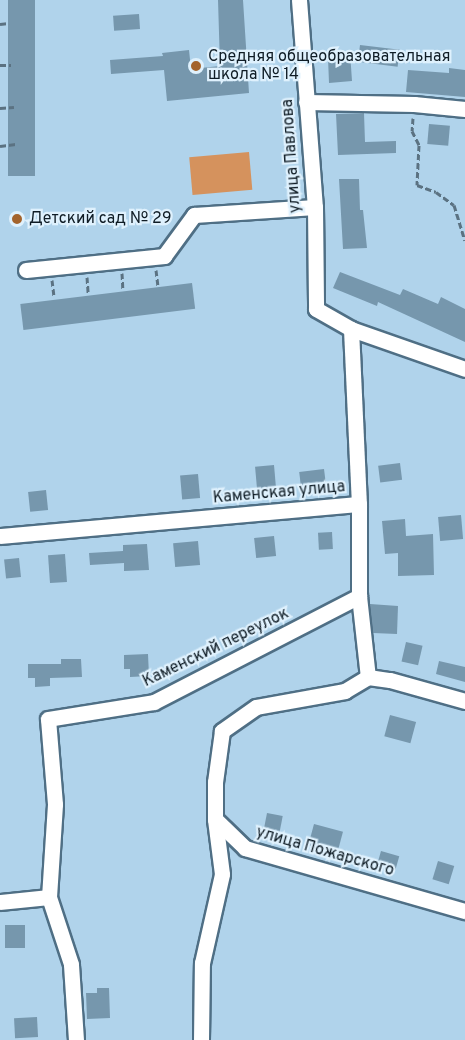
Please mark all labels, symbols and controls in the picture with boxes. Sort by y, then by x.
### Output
place label: Средняя общеобразовательная школа № 14 [208,47,450,85]
marker: Средняя общеобразовательная школа № 14 [189,59,203,73]
street label: улица Павлова [278,98,306,214]
place label: Детский сад № 29 [29,209,171,229]
marker: Детский сад № 29 [10,212,24,226]
street label: Каменская улица [212,478,346,508]
street label: Каменский переулок [140,604,292,692]
street label: улица Пожарского [254,823,396,881]

